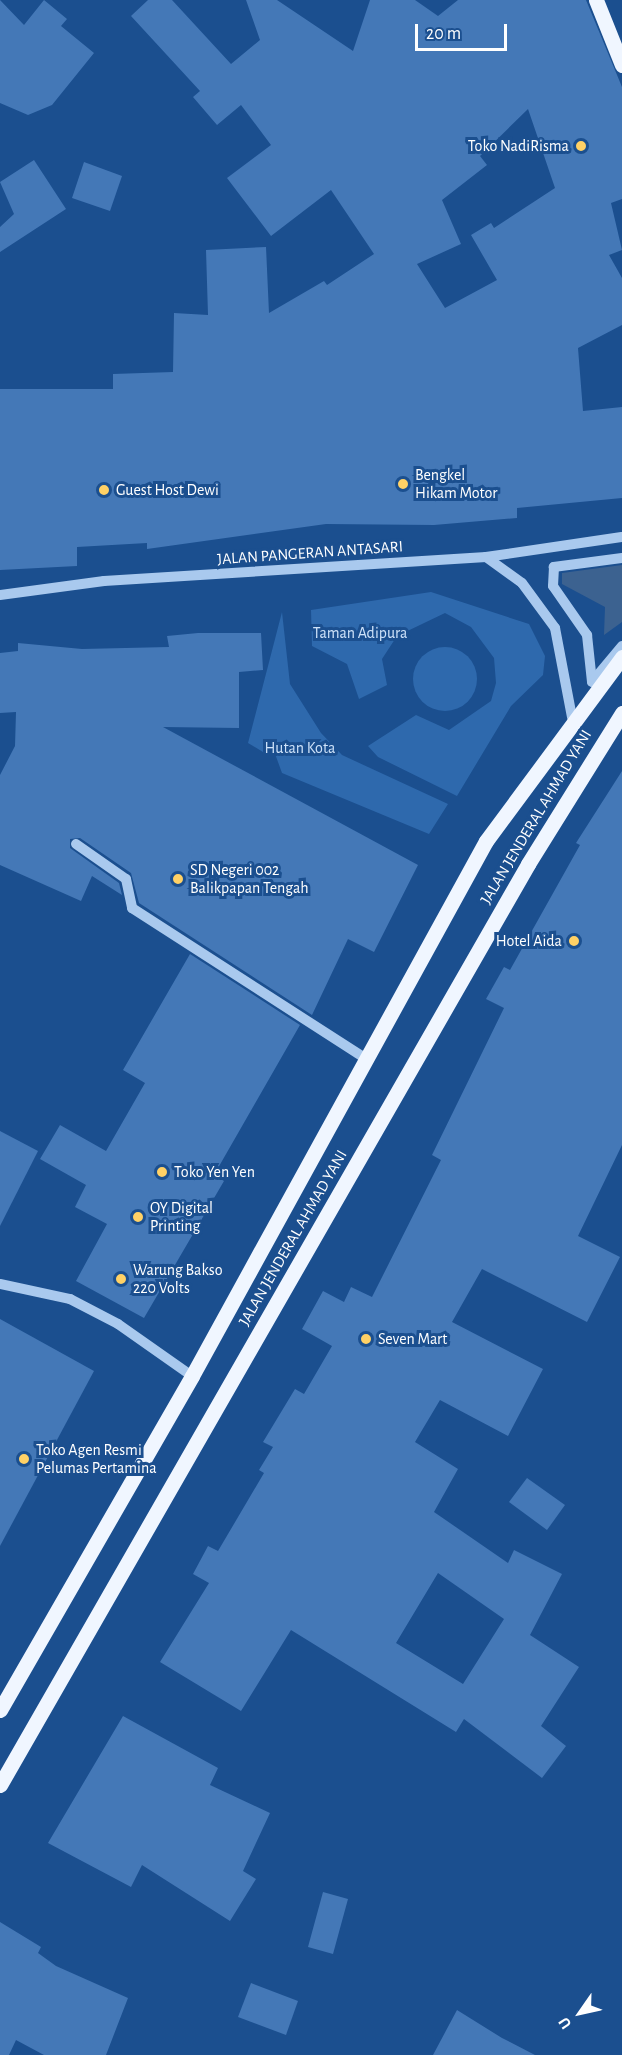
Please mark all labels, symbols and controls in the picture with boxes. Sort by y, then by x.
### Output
scale bar [418,12,510,50]
text: 20 m [426,25,461,43]
place label: Toko NadiRisma [468,136,569,156]
marker: Toko NadiRisma [574,139,588,153]
place label: Bengkel Hikam Motor [415,465,497,503]
marker: Bengkel Hikam Motor [396,477,410,491]
place label: Guest Host Dewi [116,480,219,500]
marker: Guest Host Dewi [97,483,111,497]
street label: JALAN PANGERAN ANTASARI [216,537,404,569]
park label: Taman Adipura [313,623,407,643]
street label: JALAN JENDERAL AHMAD YANI [476,726,596,908]
park label: Hutan Kota [265,738,335,758]
place label: SD Negeri 002 Balikpapan Tengah [190,860,309,898]
marker: SD Negeri 002 Balikpapan Tengah [171,872,185,886]
place label: Hotel Aida [496,931,562,951]
marker: Hotel Aida [567,934,581,948]
street label: JALAN JENDERAL AHMAD YANI [235,1147,351,1329]
place label: Toko Yen Yen [174,1162,255,1182]
marker: Toko Yen Yen [155,1165,169,1179]
place label: OY Digital Printing [150,1198,213,1236]
marker: OY Digital Printing [131,1210,145,1224]
place label: Warung Bakso 220 Volts [133,1260,223,1298]
marker: Warung Bakso 220 Volts [114,1272,128,1286]
place label: Seven Mart [378,1329,447,1349]
marker: Seven Mart [359,1332,373,1346]
place label: Toko Agen Resmi Pelumas Pertamina [36,1440,157,1478]
marker: Toko Agen Resmi Pelumas Pertamina [17,1452,31,1466]
north arrow [550,1983,610,2043]
text: U [556,2014,575,2032]

